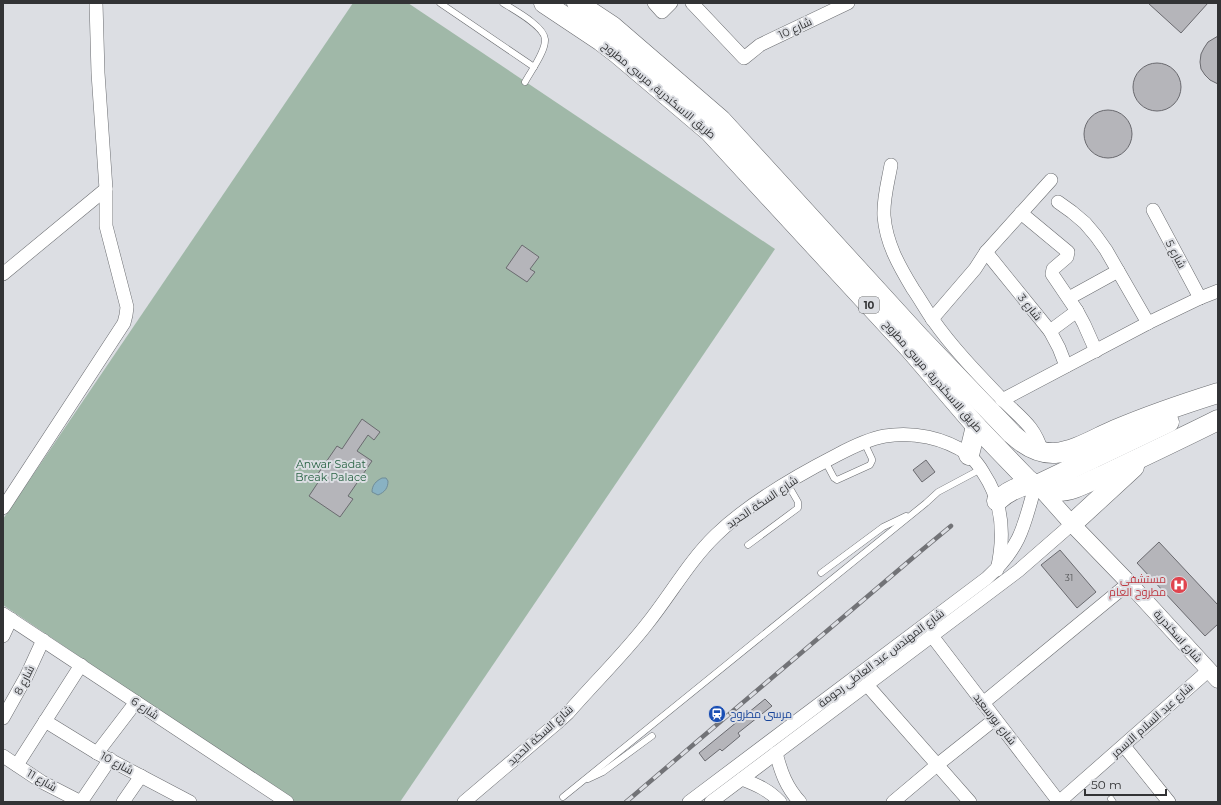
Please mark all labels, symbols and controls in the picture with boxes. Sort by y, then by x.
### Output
street label: شارع 10 [776,14,814,43]
street label: طريق الاسكندرية, مرسى مطروح [599,38,719,142]
street label: شارع 5 [1162,237,1189,271]
street label: شارع 3 [1014,291,1045,324]
road number: 10 [859,297,879,313]
street label: طريق الاسكندرية, مرسى مطروح [880,317,985,436]
park label: Anwar Sadat Break Palace [295,457,367,484]
street label: شارع السكة الحديد [723,473,801,532]
house number: 31 [1065,572,1073,583]
place label: مستشفى مطروح العام [1109,572,1166,600]
hospital icon: مستشفى مطروح العام [1169,575,1189,595]
street label: شارع المهندس عبد العاطى رحومة [815,606,948,711]
street label: شارع اسكندرية [1150,607,1205,666]
street label: شارع 8 [11,663,38,698]
street label: شارع عبد السلام الاسمر [1107,680,1196,762]
street label: شارع بورسعيد [970,690,1019,748]
street label: شارع 6 [128,694,162,723]
street label: شارع السكة الحديد [504,702,576,769]
station icon: مرسى مطروح [707,704,727,724]
place label: مرسى مطروح [730,707,792,722]
street label: شارع 10 [98,748,136,778]
street label: شارع 11 [24,766,59,795]
scale bar [1085,771,1166,797]
text: 50 m [1091,777,1122,792]

